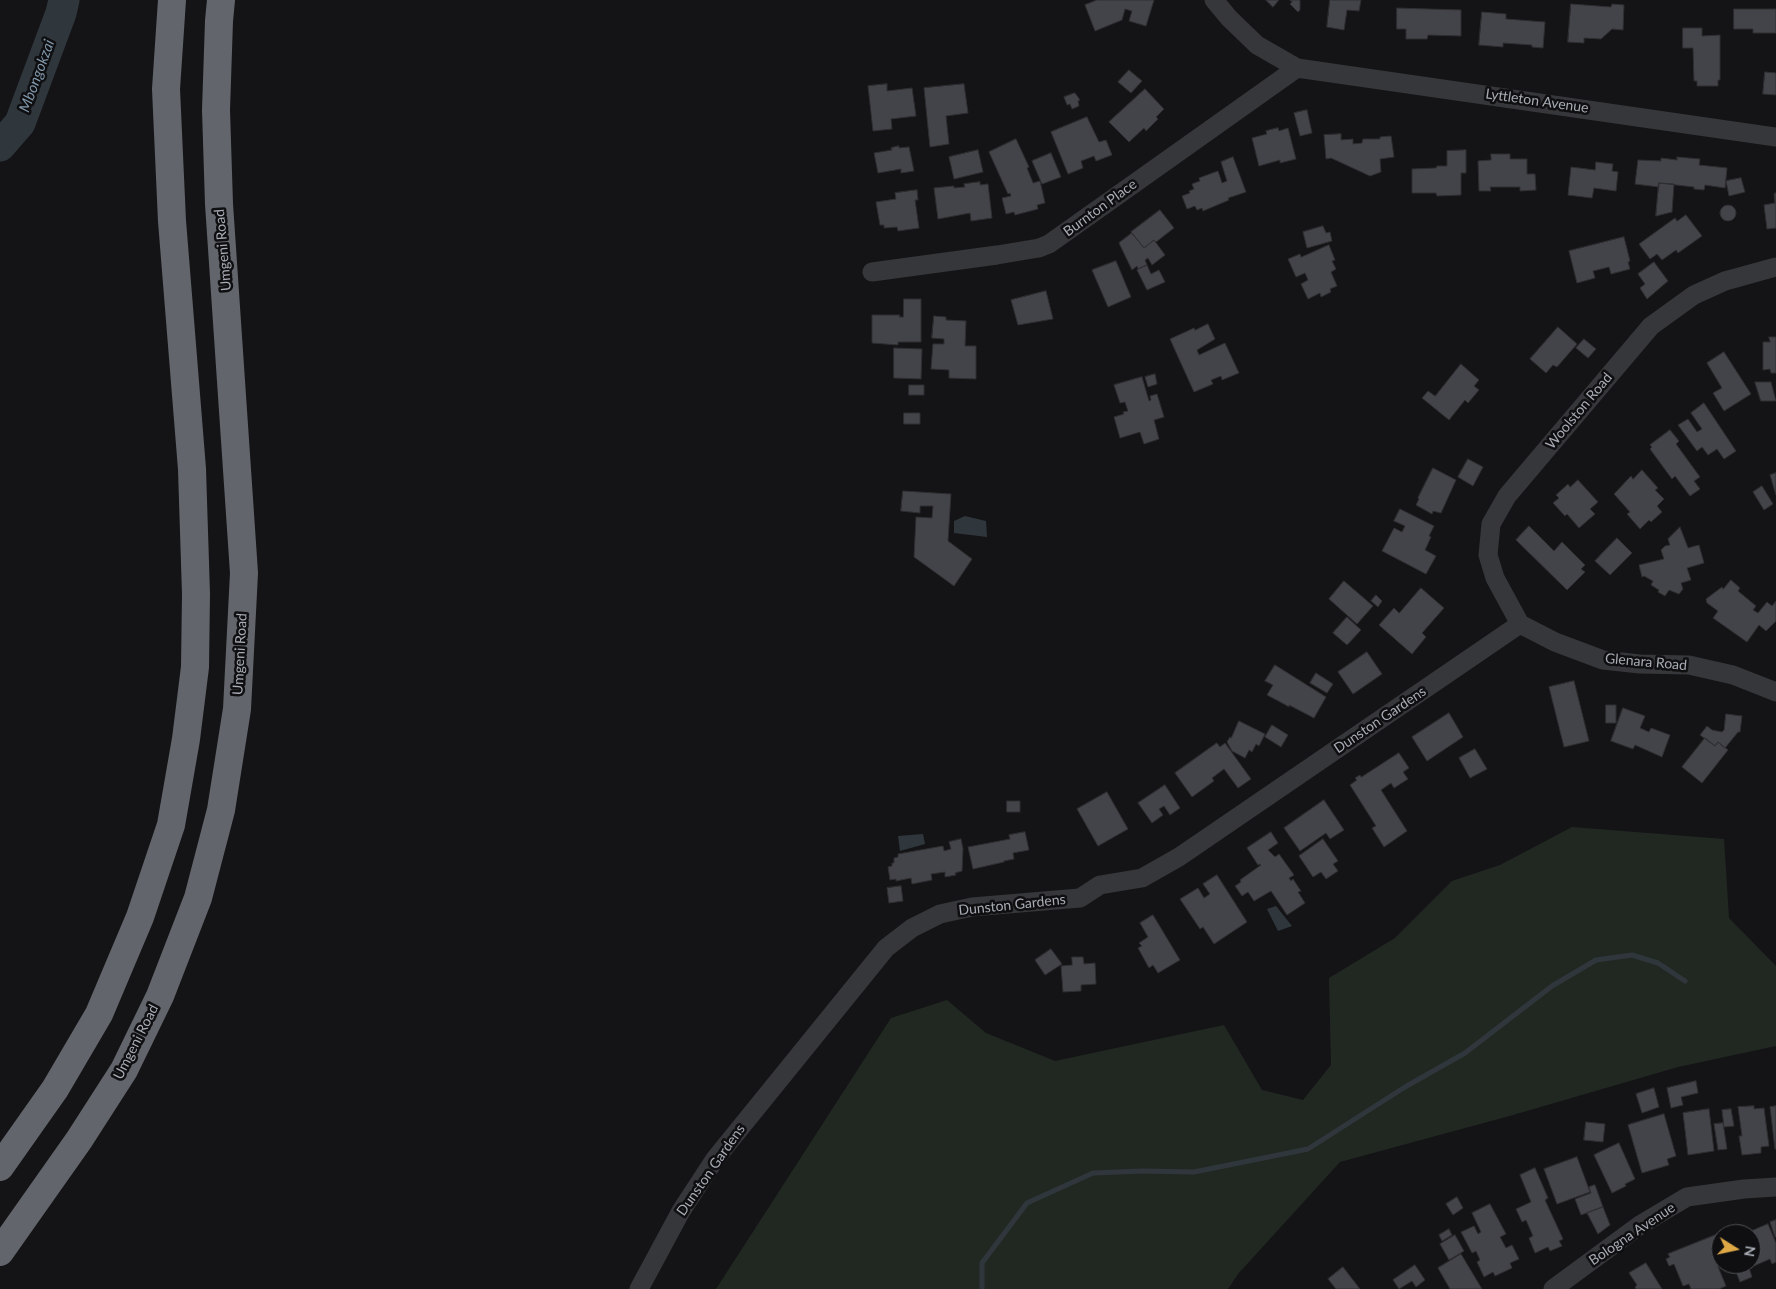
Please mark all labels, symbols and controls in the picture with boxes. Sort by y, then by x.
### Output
water label: Mbongokzai [16,37,58,115]
street label: Lyttleton Avenue [1484,85,1590,117]
street label: Burnton Place [1060,176,1140,240]
street label: Umgeni Road [211,208,235,292]
street label: Woolston Road [1542,369,1616,453]
street label: Umgeni Road [229,613,251,695]
street label: Glenara Road [1604,650,1688,674]
street label: Dunston Gardens [1331,683,1429,757]
street label: Dunston Gardens [958,891,1066,919]
street label: Umgeni Road [110,1002,162,1082]
street label: Dunston Gardens [673,1121,749,1219]
street label: Bologna Avenue [1586,1199,1678,1269]
north arrow [1711,1224,1761,1274]
text: N [1741,1245,1760,1258]

